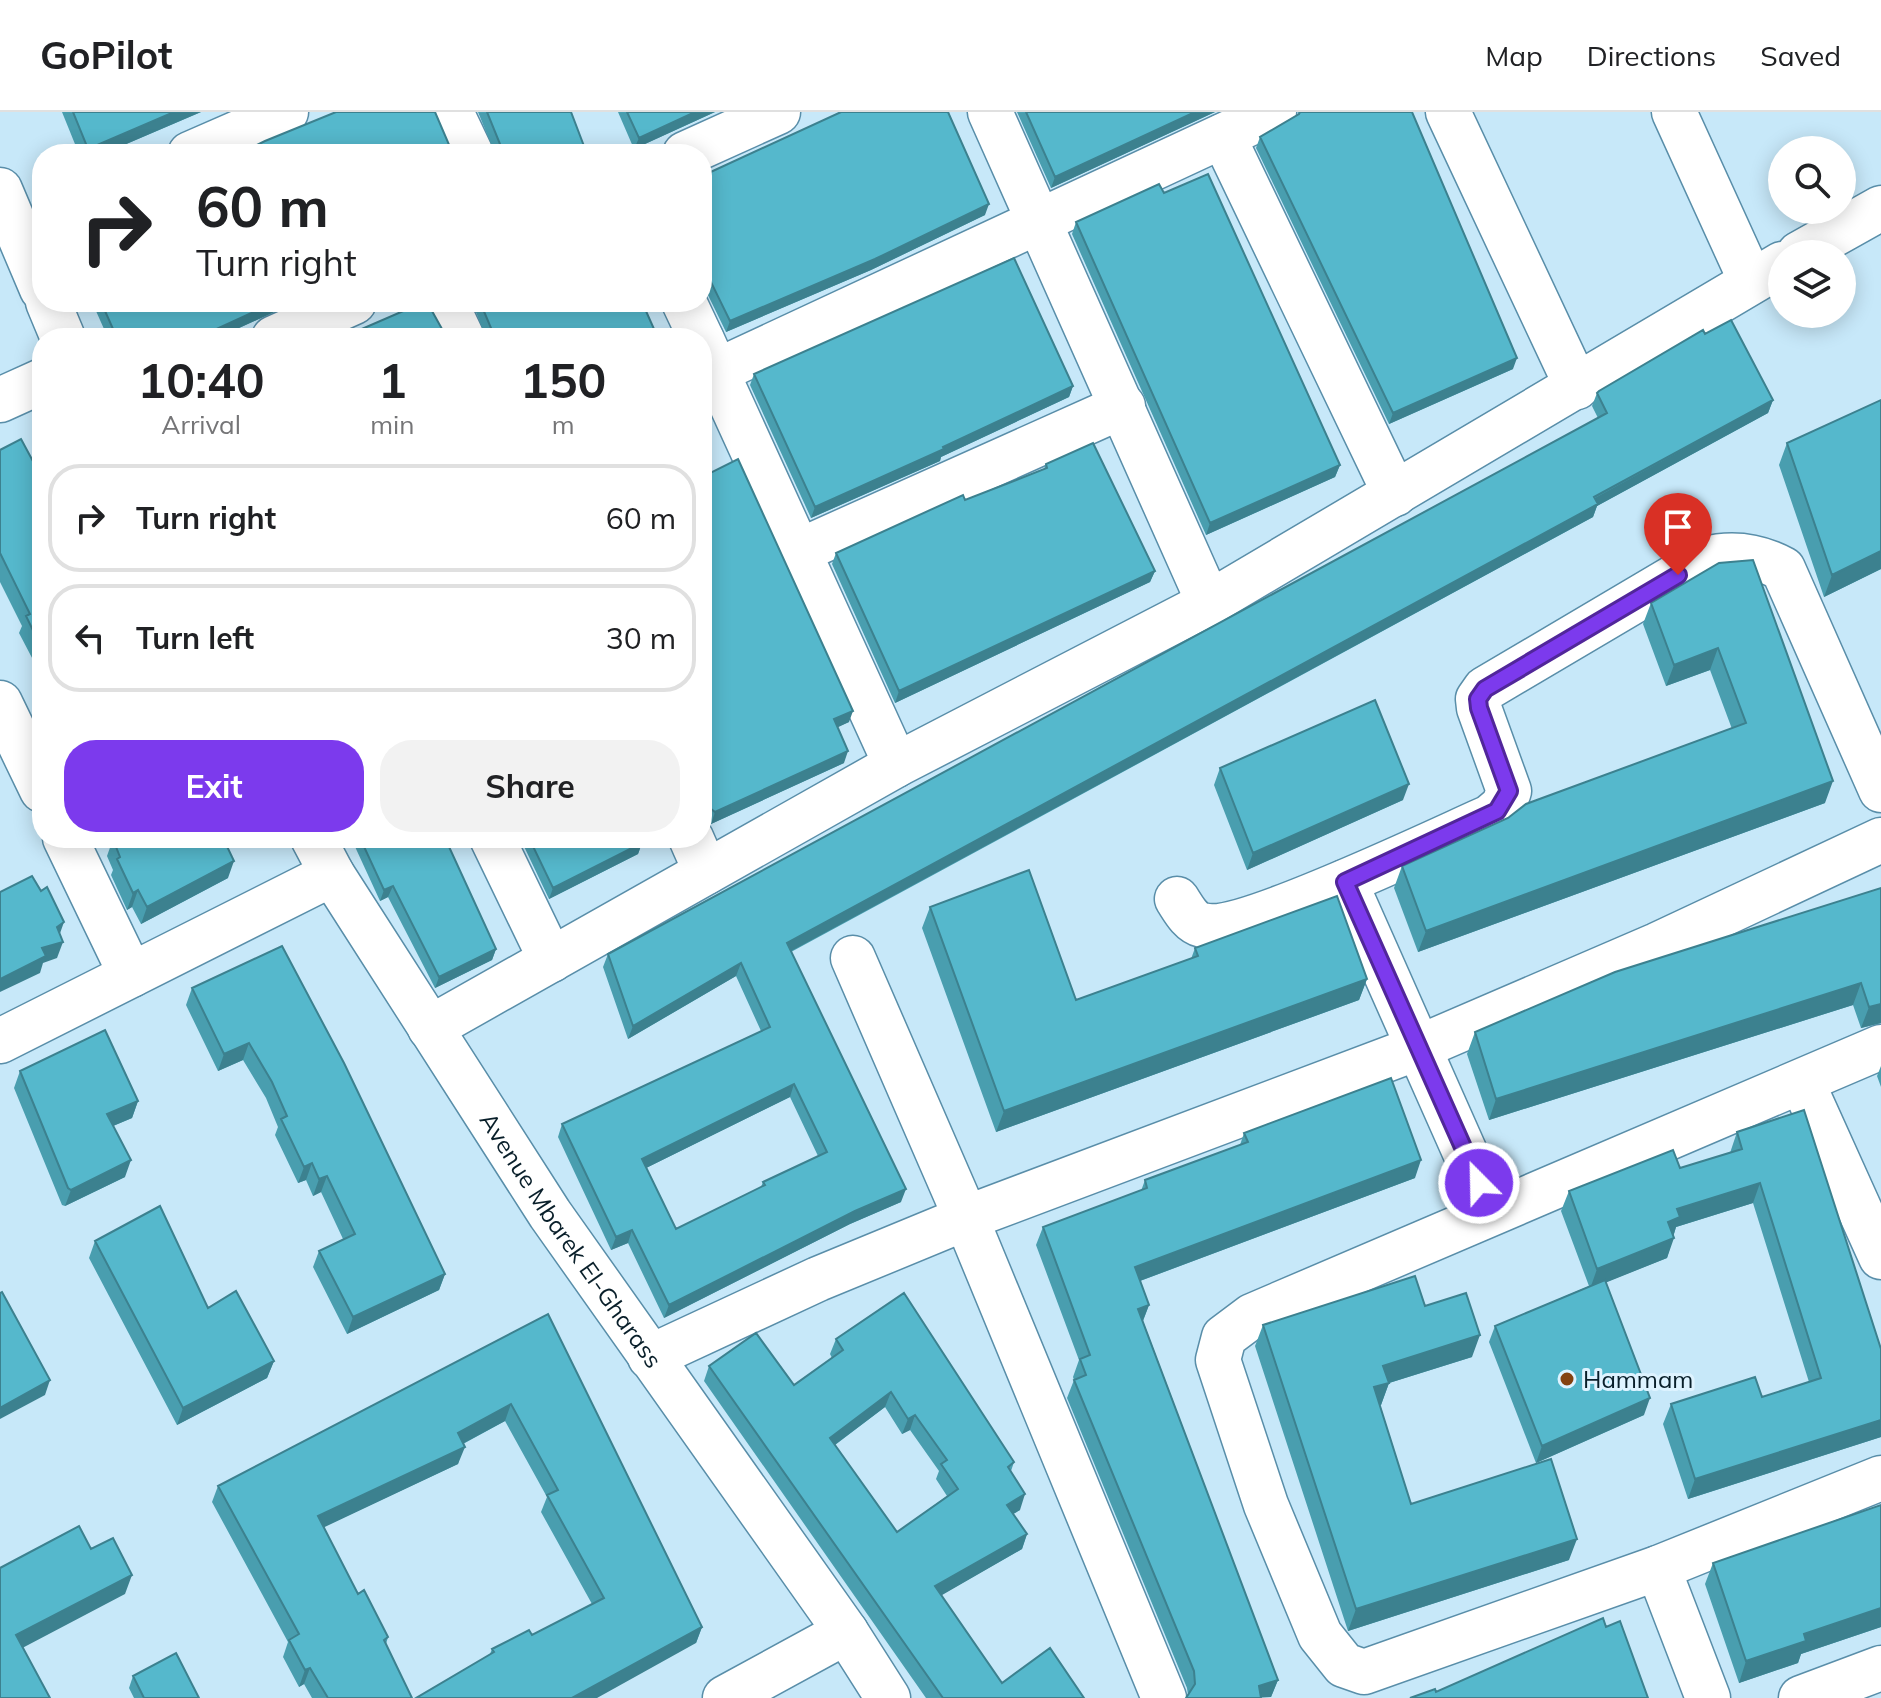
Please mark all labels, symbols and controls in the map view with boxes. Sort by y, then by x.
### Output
text: GoPilot [40,31,172,79]
text: Map [1485,38,1543,73]
text: Directions [1587,38,1716,73]
text: Saved [1760,38,1841,73]
map controls [1768,136,1856,328]
button: search [1768,136,1856,224]
text: 60 m [196,171,329,241]
icon: right [64,176,168,280]
text: Turn right [196,240,357,285]
button: layers [1768,240,1856,328]
text: 10:40 [138,350,265,410]
text: 1 [378,350,407,410]
text: 150 [520,350,606,410]
text: Arrival [161,408,241,441]
text: min [370,408,414,441]
text: m [552,408,575,441]
pin [1644,493,1712,575]
icon: right [68,496,112,540]
text: Turn right [136,499,276,537]
text: 60 m [606,499,676,537]
icon: arrive [1656,505,1700,549]
icon: left [68,616,112,660]
text: Turn left [136,619,254,657]
text: 30 m [606,619,676,657]
button: Exit [64,740,364,832]
button: Share [380,740,680,832]
street label: Avenue Mbarek El-Gharass [474,1107,669,1373]
position arrow [1437,1141,1521,1225]
place label: Hammam [1583,1364,1693,1394]
marker: Hammam [1558,1370,1576,1388]

